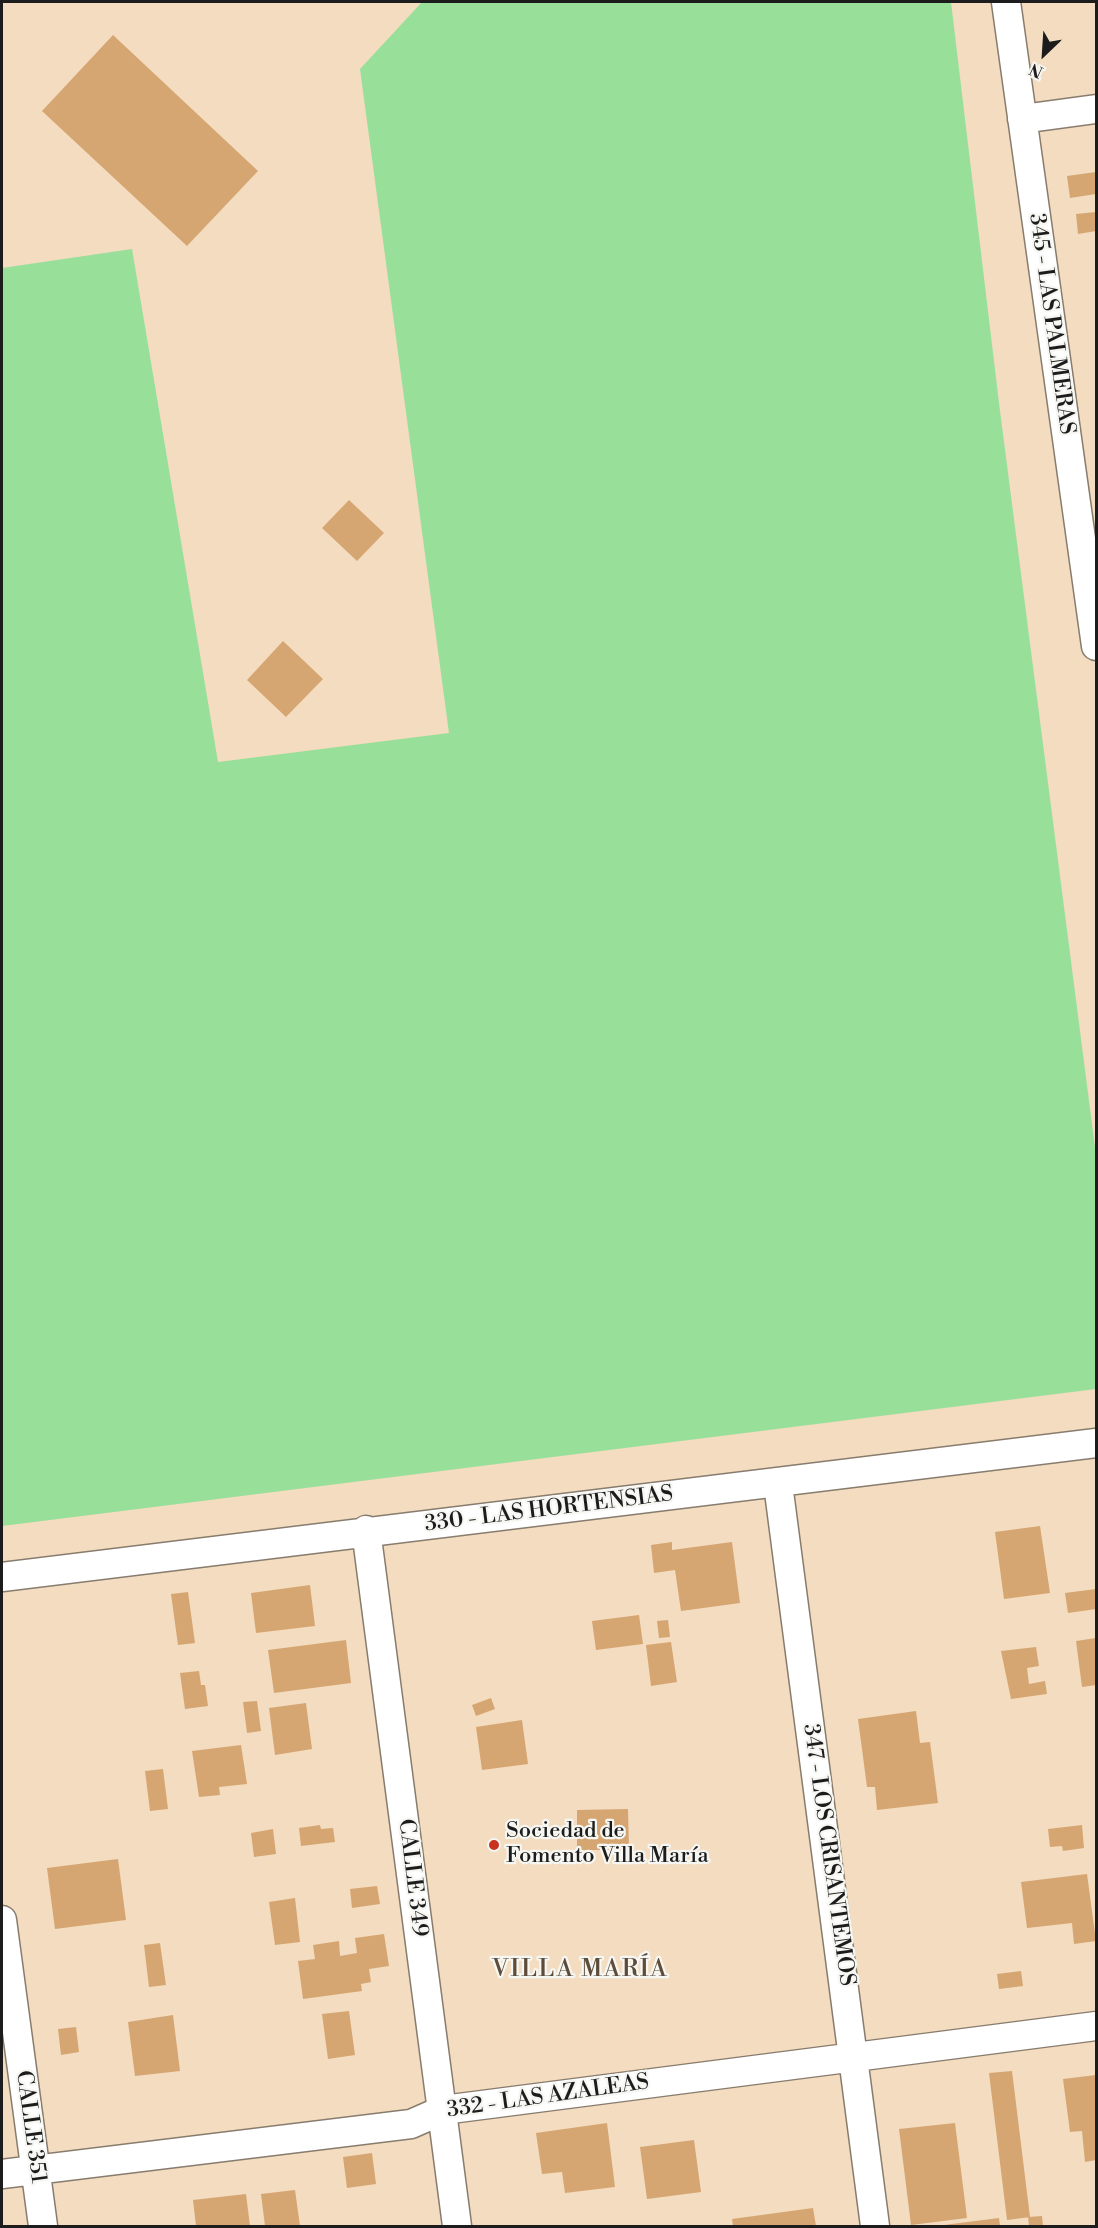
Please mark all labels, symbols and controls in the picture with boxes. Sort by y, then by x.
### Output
north arrow [1014,24,1074,84]
text: N [1026,59,1046,82]
street label: 345 - LAS PALMERAS [1022,212,1080,436]
street label: 330 - LAS HORTENSIAS [423,1482,675,1538]
street label: 347 - LOS CRISANTEMOS [797,1722,859,1988]
street label: CALLE 349 [392,1818,432,1938]
place label: Sociedad de Fomento Villa María [506,1819,709,1870]
marker: Sociedad de Fomento Villa María [487,1838,501,1852]
district label: VILLA MARÍA [492,1956,668,1984]
street label: CALLE 351 [9,2069,51,2185]
street label: 332 - LAS AZALEAS [445,2070,651,2124]

